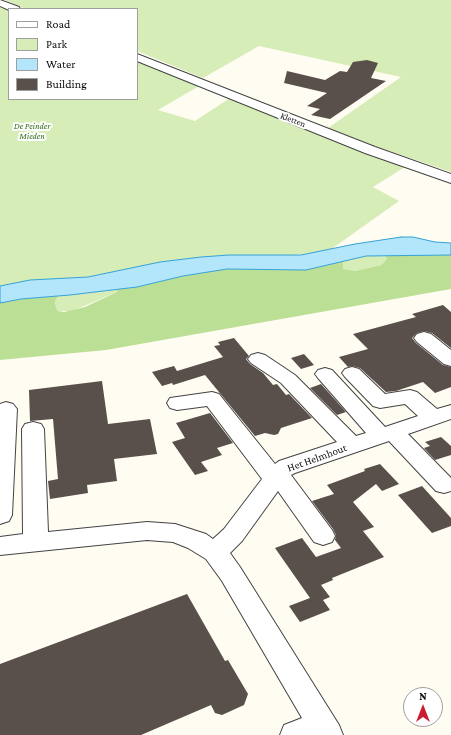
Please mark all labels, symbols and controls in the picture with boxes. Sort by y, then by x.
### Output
legend [8,8,138,100]
text: Road [46,17,70,31]
text: Park [46,37,67,51]
text: Water [46,57,75,71]
text: Building [46,77,87,91]
street label: Kletten [279,110,307,130]
park label: De Peinder Mieden [14,121,50,142]
street label: Het Helmhout [285,441,349,475]
north arrow [403,687,443,727]
text: N [419,690,427,702]

